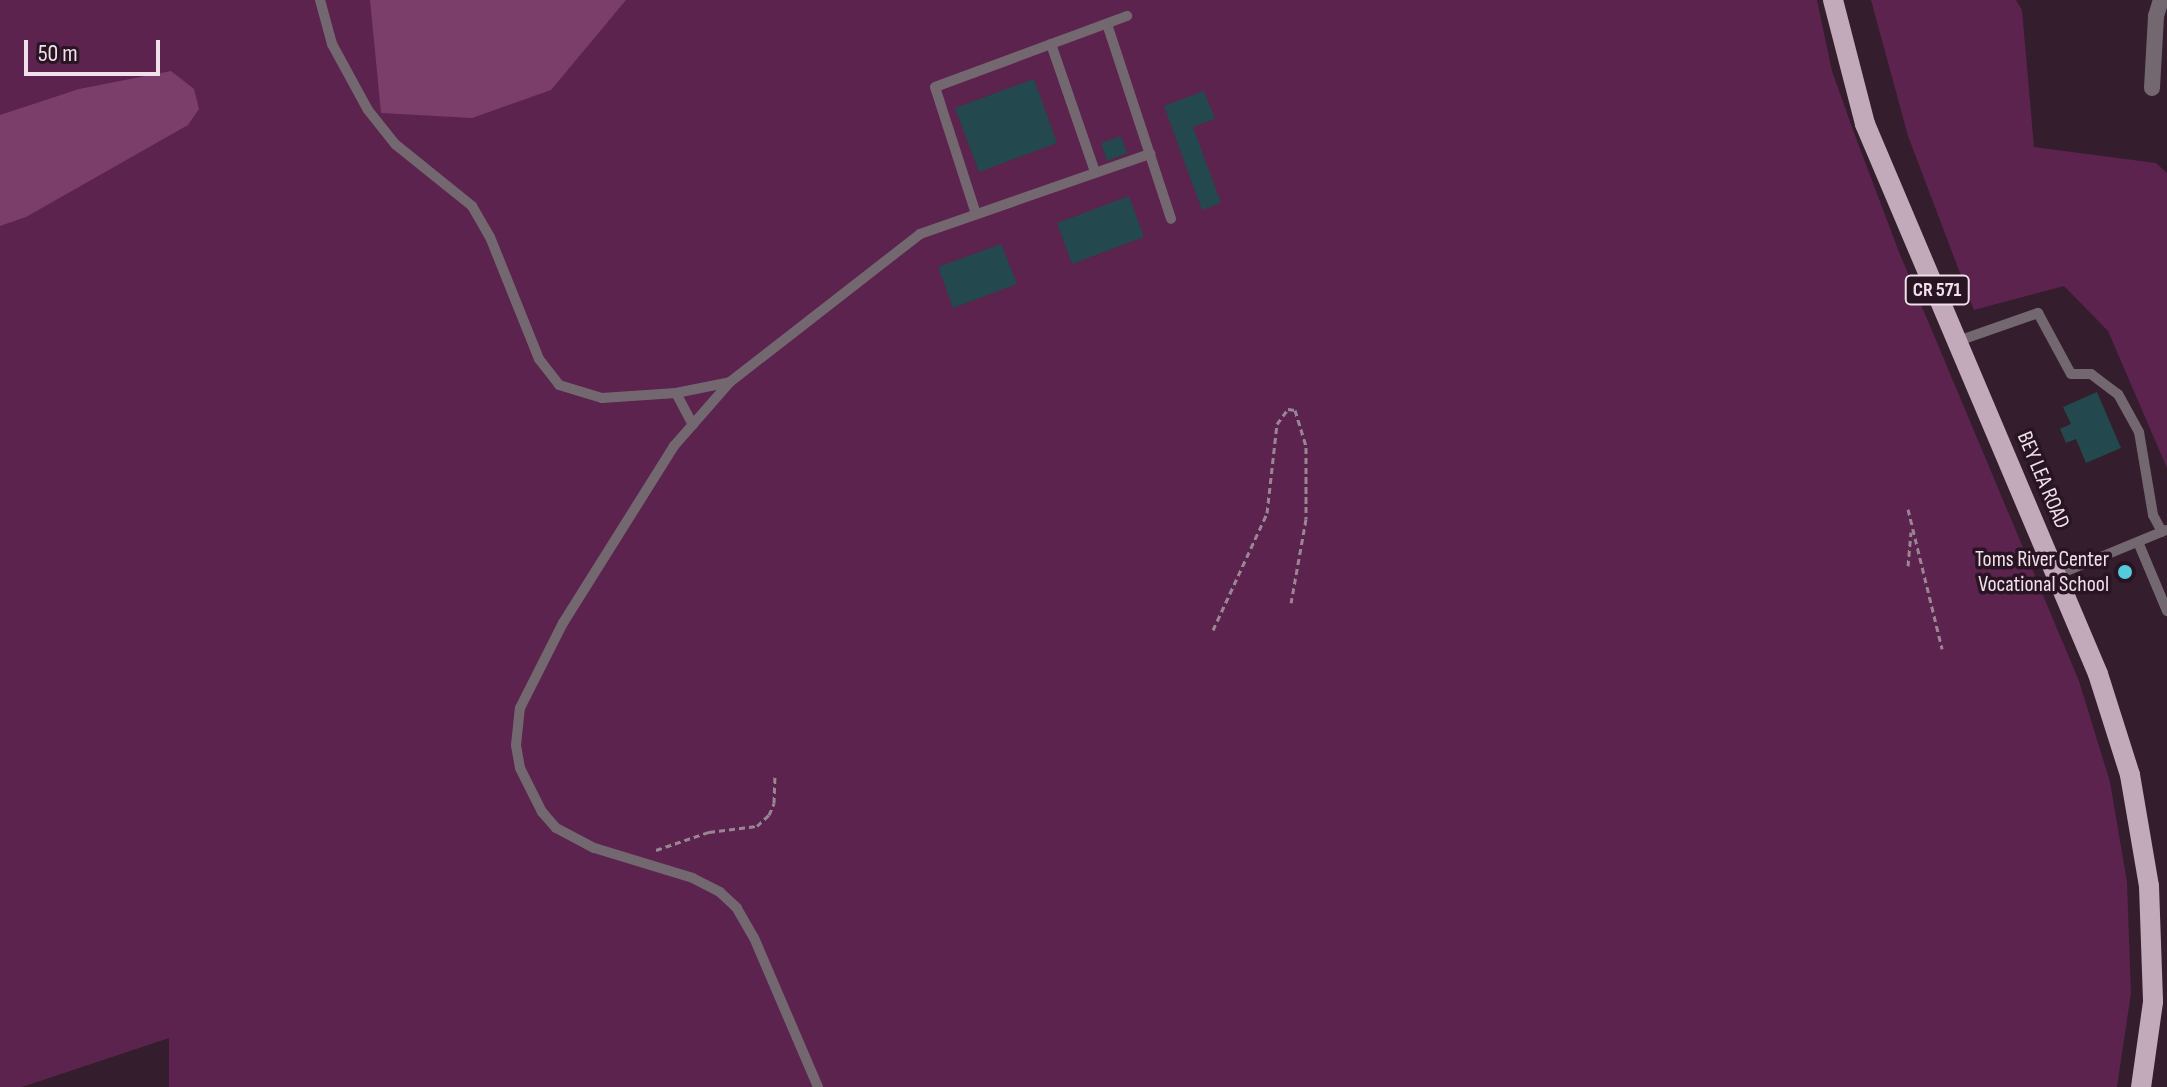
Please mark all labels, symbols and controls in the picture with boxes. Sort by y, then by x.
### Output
scale bar [28,24,164,74]
text: 50 m [38,39,78,68]
road number: CR 571 [1903,274,1971,306]
street label: BEY LEA ROAD [2011,428,2075,532]
place label: Toms River Center Vocational School [1975,546,2109,598]
marker: Toms River Center Vocational School [2116,563,2134,581]

